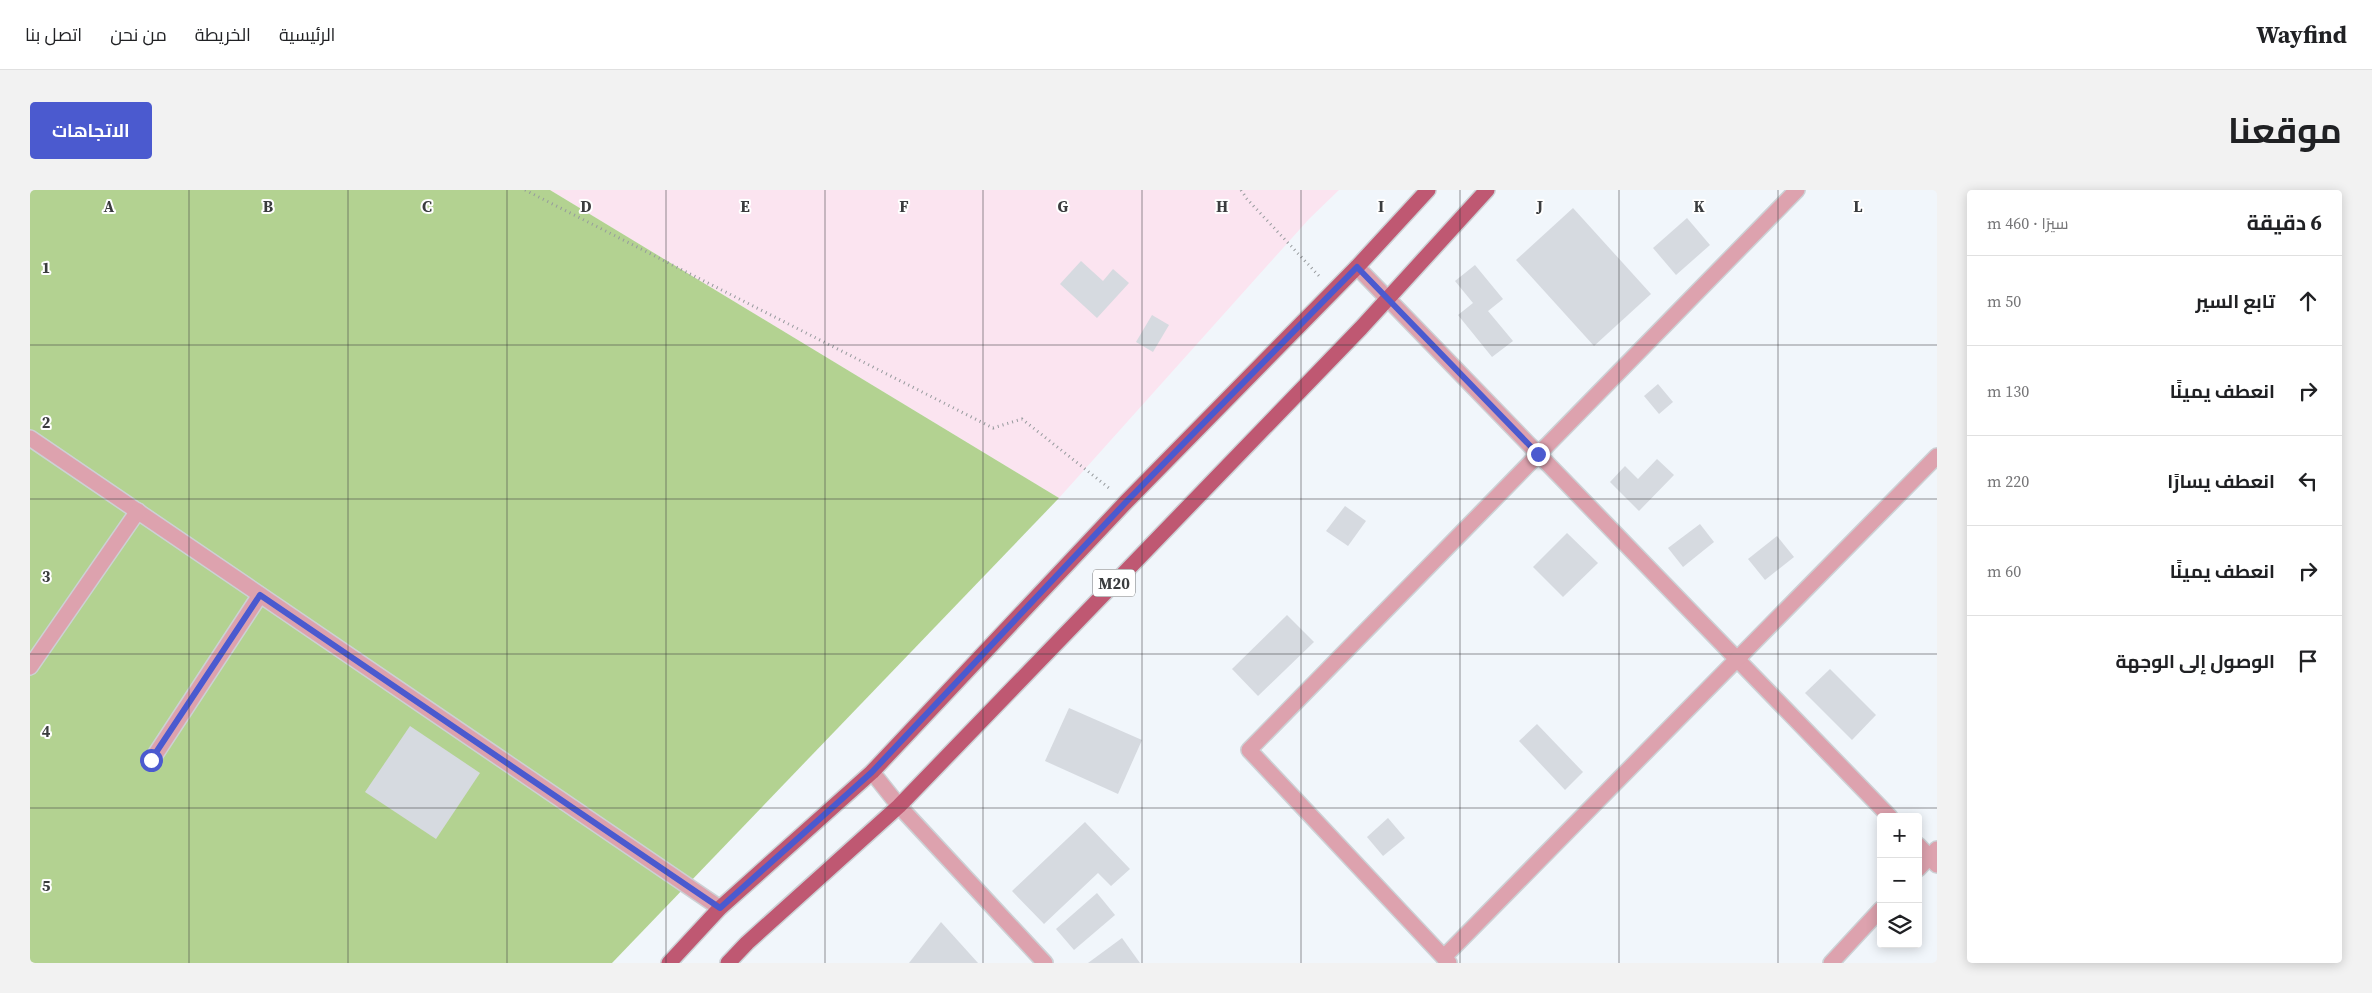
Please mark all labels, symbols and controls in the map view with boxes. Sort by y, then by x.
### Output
text: Wayfind [2256,18,2347,51]
text: اتصل بنا [25,22,82,47]
text: من نحن [110,22,167,47]
text: الخريطة [195,22,251,47]
text: الرئيسية [279,22,335,47]
button: الاتجاهات [30,102,152,159]
text: موقعنا [2228,107,2342,155]
text: A [104,195,115,217]
text: B [263,195,274,217]
text: C [422,195,432,217]
text: D [580,195,592,217]
text: E [740,195,750,217]
text: F [899,195,909,217]
text: G [1058,195,1069,217]
text: H [1216,195,1228,217]
text: I [1378,195,1384,217]
text: J [1536,195,1543,217]
text: K [1693,195,1705,217]
text: L [1853,195,1863,217]
text: 6 دقيقة [2247,208,2322,237]
text: سيرًا · 460 m [1987,212,2068,234]
text: 1 [42,256,50,278]
icon: ahead [2294,287,2322,315]
text: تابع السير [2195,288,2275,314]
text: 50 m [1987,290,2021,312]
icon: right [2294,377,2322,405]
text: انعطف يمينًا [2170,378,2275,404]
text: 130 m [1987,380,2029,402]
text: 2 [42,411,51,433]
route end [1527,443,1550,466]
icon: left [2294,467,2322,495]
text: انعطف يسارًا [2167,468,2275,494]
text: 220 m [1987,470,2029,492]
icon: right [2294,557,2322,585]
text: انعطف يمينًا [2170,558,2275,584]
text: 60 m [1987,560,2021,582]
text: 3 [42,565,51,587]
road number: M20 [1093,569,1135,596]
icon: arrive [2294,647,2322,675]
text: الوصول إلى الوجهة [2115,648,2275,674]
text: 4 [42,720,51,742]
route start [140,749,163,772]
map controls [1877,813,1922,948]
button: + [1877,813,1922,858]
button: − [1877,858,1922,903]
text: 5 [42,874,51,896]
button: layers [1877,903,1922,948]

